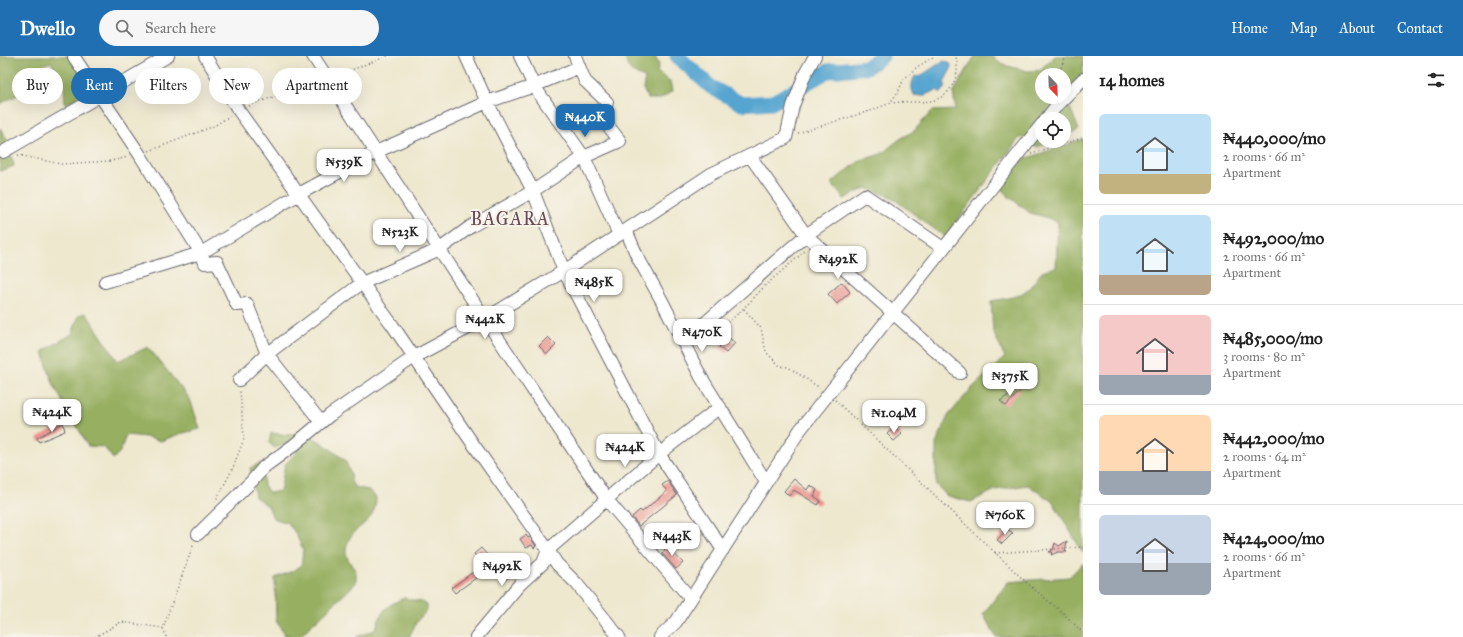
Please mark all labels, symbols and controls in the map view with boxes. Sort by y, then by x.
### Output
search box [99,10,379,46]
text: Dwello [20,17,75,40]
icon: search [113,17,135,39]
text: Search here [145,19,216,37]
text: Home [1231,20,1268,37]
text: Map [1290,20,1317,37]
text: About [1339,20,1375,37]
text: Contact [1397,20,1443,37]
chip: Buy [12,68,63,104]
chip: Rent [71,68,127,104]
chip: Filters [135,68,201,104]
chip: New [209,68,264,104]
chip: Apartment [272,68,362,104]
north arrow [1035,68,1071,104]
map controls [1035,68,1071,148]
icon: filters [1425,69,1447,91]
text: 14 homes [1099,70,1164,91]
pin: ₦440K [557,104,613,138]
text: ₦440K [565,109,605,125]
button: locate [1035,112,1071,148]
text: ₦440,000/mo [1223,128,1326,149]
icon: home [1131,130,1179,178]
pin: ₦539K [316,149,372,183]
text: 2 rooms · 66 m² [1223,149,1305,165]
text: ₦539K [326,154,362,170]
text: Apartment [1223,165,1281,181]
district label: BAGARA [470,208,550,230]
pin: ₦523K [372,219,428,253]
text: ₦523K [382,224,418,240]
text: ₦492,000/mo [1223,228,1324,249]
icon: home [1131,231,1179,279]
pin: ₦492K [810,246,866,280]
text: 2 rooms · 66 m² [1223,249,1305,265]
text: ₦492K [818,251,858,267]
text: Apartment [1223,265,1281,281]
pin: ₦485K [566,269,622,303]
text: ₦485K [575,274,613,290]
pin: ₦442K [457,306,513,340]
text: ₦442K [465,311,505,327]
pin: ₦470K [674,319,730,353]
text: ₦470K [682,324,722,340]
text: ₦485,000/mo [1223,328,1323,349]
icon: home [1131,331,1179,379]
text: 3 rooms · 80 m² [1223,349,1305,365]
pin: ₦375K [982,363,1038,397]
text: Apartment [1223,365,1281,381]
text: ₦375K [992,368,1028,384]
pin: ₦424K [24,399,80,433]
pin: ₦1.04M [861,400,927,434]
text: ₦424K [32,404,72,420]
text: ₦1.04M [871,405,917,421]
text: ₦442,000/mo [1223,428,1325,449]
icon: home [1131,431,1179,479]
pin: ₦424K [597,434,653,468]
text: ₦424K [605,439,645,455]
text: 2 rooms · 64 m² [1223,449,1306,465]
text: Apartment [1223,465,1281,481]
pin: ₦760K [977,502,1033,536]
text: ₦760K [985,507,1025,523]
pin: ₦443K [644,523,700,557]
text: ₦443K [653,528,691,544]
text: ₦424,000/mo [1223,528,1325,549]
icon: home [1131,531,1179,579]
text: 2 rooms · 66 m² [1223,549,1305,565]
pin: ₦492K [474,553,530,587]
text: ₦492K [482,558,522,574]
text: Apartment [1223,565,1281,581]

